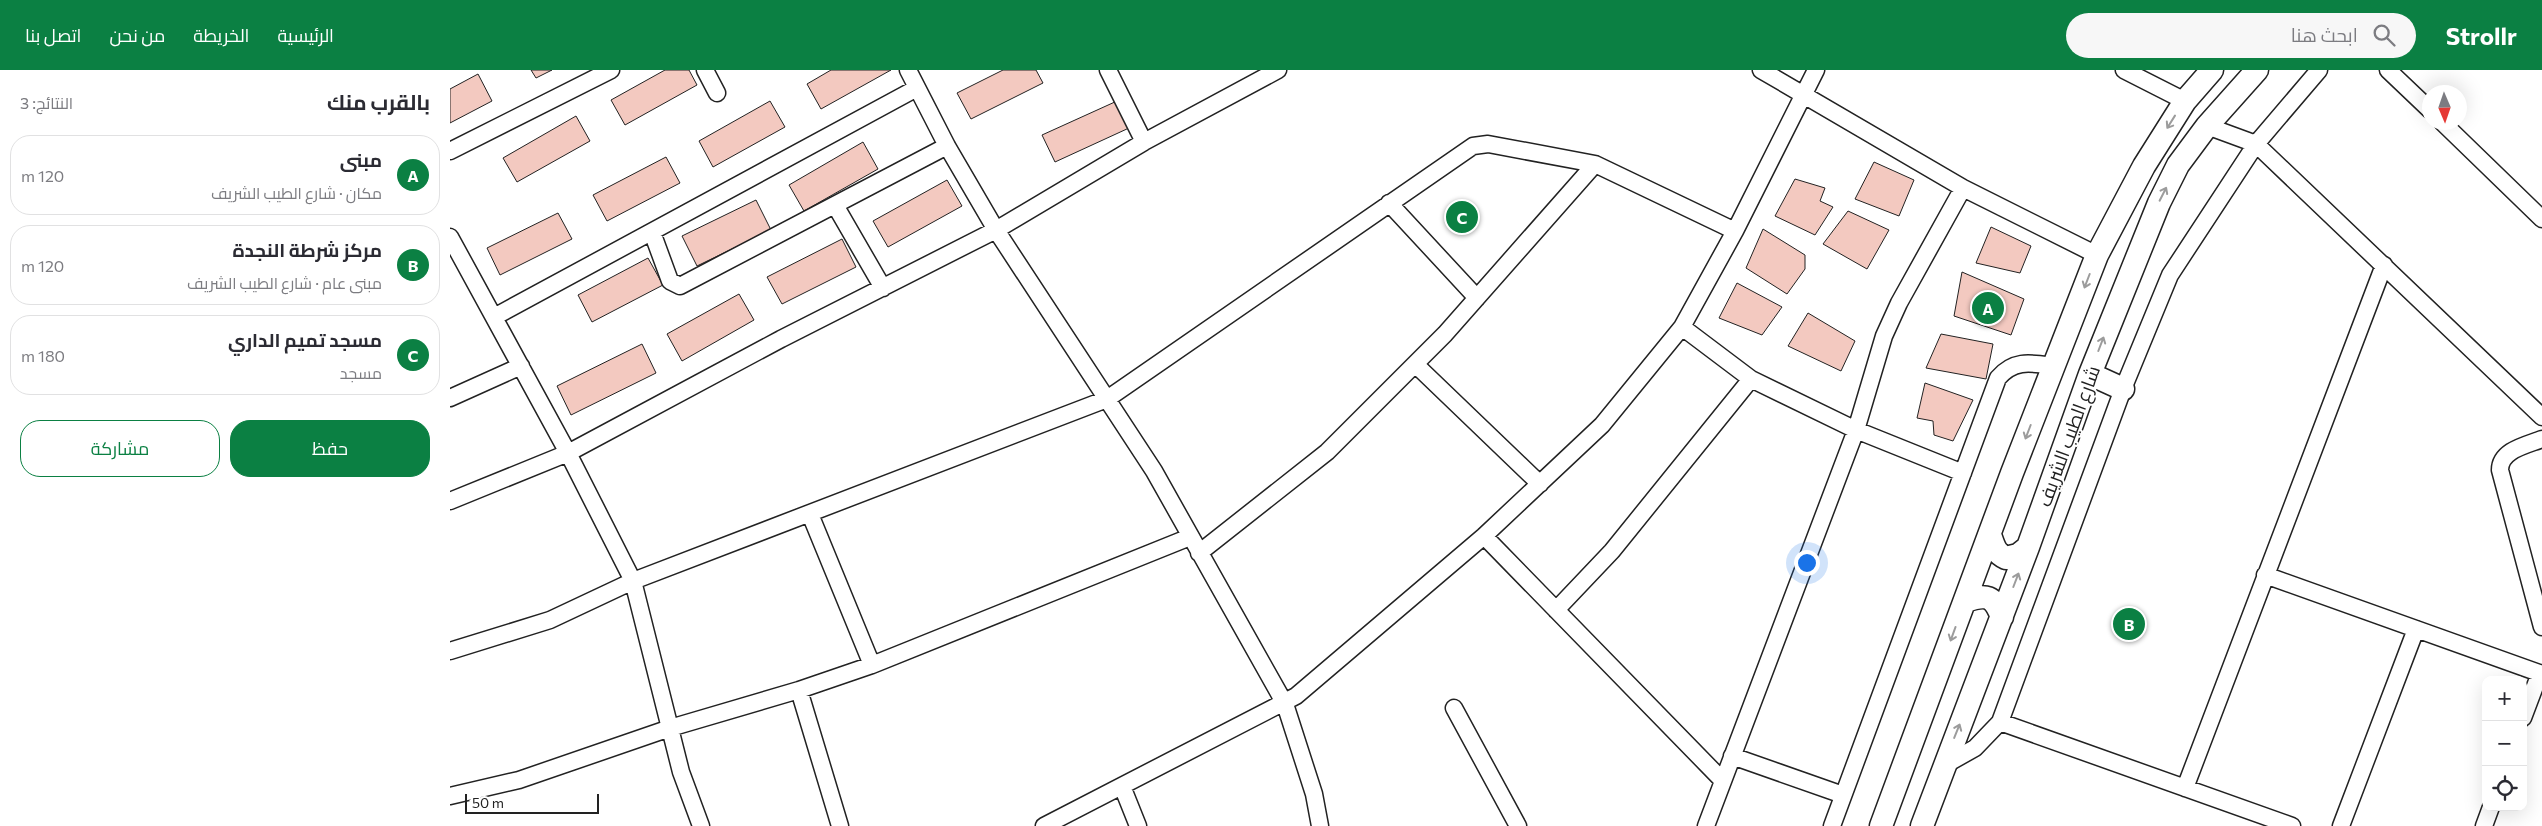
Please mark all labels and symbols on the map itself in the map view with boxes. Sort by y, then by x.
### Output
north arrow [2422,85,2467,130]
one-way arrow [2166,115,2176,129]
one-way arrow [2158,187,2168,202]
pin: C [1446,198,1478,236]
one-way arrow [2082,273,2091,288]
pin: A [1972,289,2004,327]
one-way arrow [2097,337,2106,353]
street label: شارع الطيب الشريف [2032,362,2107,511]
one-way arrow [2022,424,2032,439]
your location [1794,550,1820,576]
one-way arrow [2012,572,2021,588]
pin: B [2113,605,2145,643]
one-way arrow [1948,625,1957,641]
one-way arrow [1953,724,1962,739]
scale bar [465,791,599,814]

